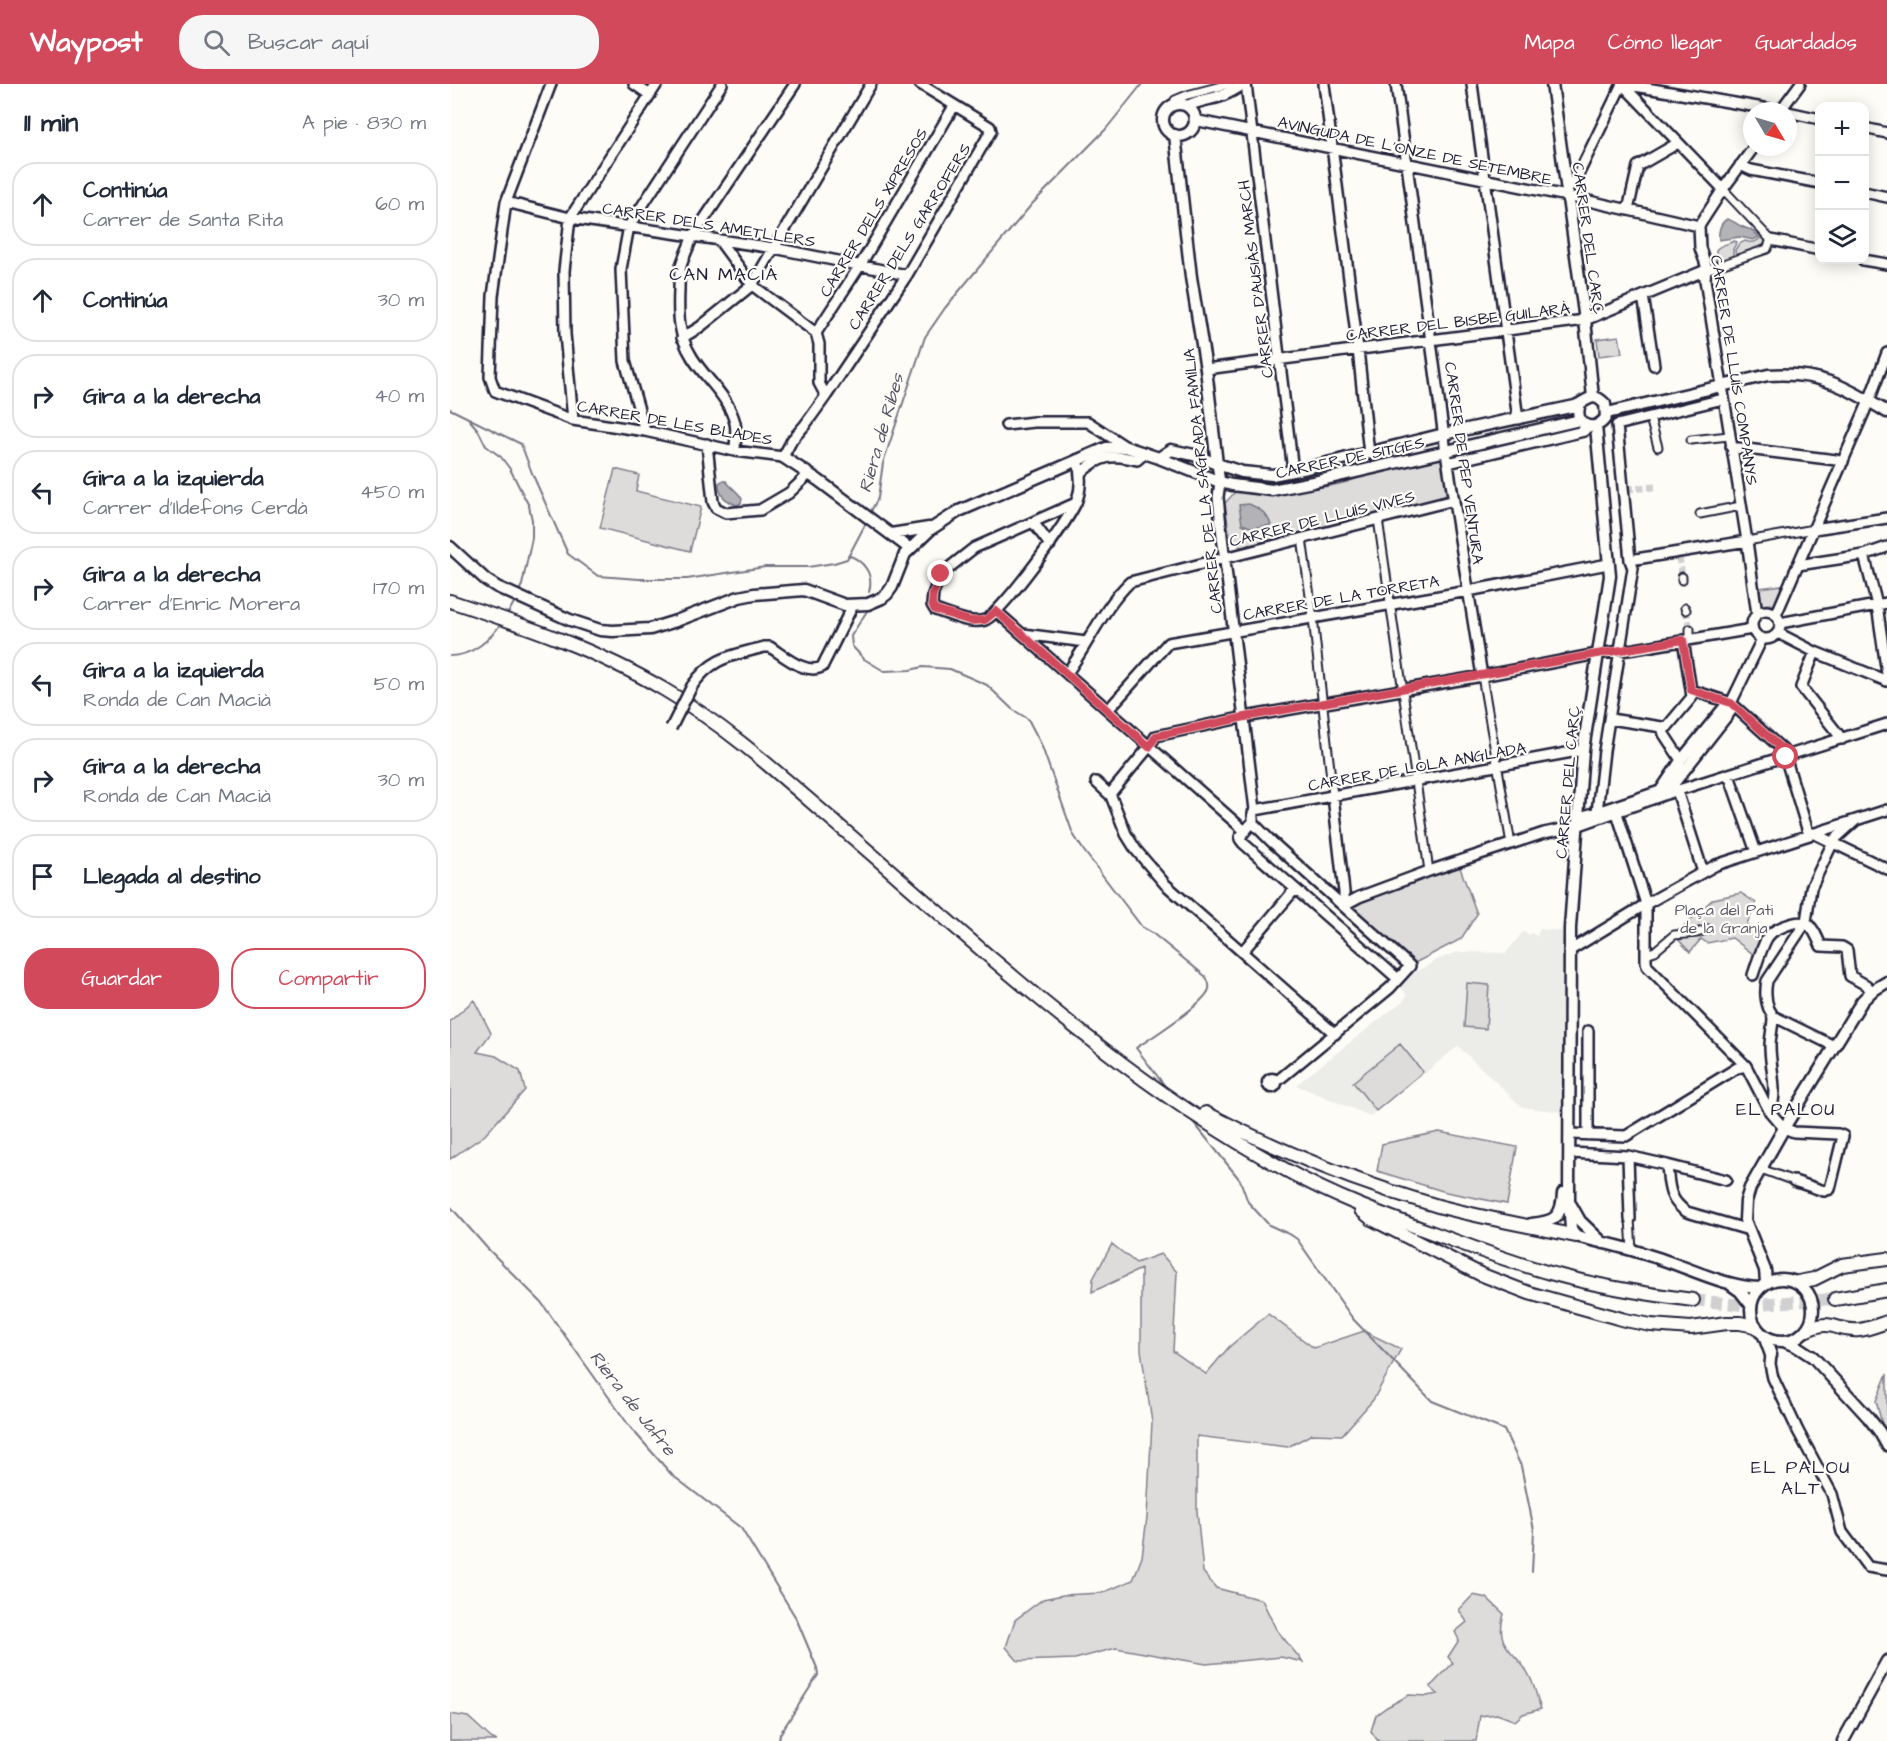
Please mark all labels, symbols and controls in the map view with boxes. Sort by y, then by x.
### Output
search box [179,15,599,69]
text: Waypost [30,23,143,62]
icon: search [200,26,233,59]
text: Buscar aquí [248,27,369,58]
text: Mapa [1524,28,1575,57]
text: Cómo llegar [1608,28,1722,57]
text: Guardados [1755,28,1857,57]
north arrow [1743,102,1797,156]
map controls [1815,102,1869,264]
button: + [1815,102,1869,156]
text: 11 min [24,105,78,141]
text: A pie · 830 m [302,109,426,137]
street label: AVINGUDA DE L'ONZE DE SETEMBRE [1276,111,1554,191]
street label: CARRER DELS XIPRESOS [815,124,933,301]
street label: CARRER DELS GARROFERS [843,139,977,334]
button: − [1815,156,1869,210]
street label: CARRER DEL CARÇ [1566,161,1610,316]
text: Continúa [83,175,168,206]
street label: CARRER D'AUSIÀS MARCH [1233,178,1279,379]
icon: ahead [26,188,59,221]
text: 60 m [375,190,424,218]
street label: CARRER DELS AMETLLERS [601,197,817,253]
text: Carrer de Santa Rita [83,206,283,234]
button: layers [1815,210,1869,264]
street label: CARRER DE LLUÍS COMPANYS [1705,253,1763,487]
district label: CAN MACIÀ [669,262,779,287]
icon: ahead [26,284,59,317]
text: Continúa [83,285,168,316]
text: 30 m [378,286,424,314]
street label: CARRER DEL BISBE GUILARÀ [1345,297,1572,347]
street label: CARRER DE LA SAGRADA FAMÍLIA [1178,347,1228,615]
street label: CARRER DE PEP VENTURA [1439,360,1489,566]
water label: Riera de Ribes [853,370,911,495]
icon: right [26,380,59,413]
text: Gira a la derecha [83,381,260,412]
text: 40 m [374,382,424,410]
street label: CARRER DE LES BLADES [575,395,774,451]
street label: CARRER DE SITGES [1274,431,1427,484]
text: Gira a la izquierda [83,463,264,494]
icon: left [26,476,59,509]
text: 450 m [360,478,424,506]
street label: CARRER DE LLUÍS VIVES [1227,485,1417,553]
text: Carrer d'Ildefons Cerdà [83,494,308,522]
text: Gira a la derecha [83,559,260,590]
route end [927,560,953,586]
street label: CARRER DE LA TORRETA [1241,570,1441,626]
icon: right [26,572,59,605]
text: 170 m [373,574,424,602]
text: Carrer d'Enric Morera [83,590,300,618]
text: Gira a la izquierda [83,655,264,686]
icon: left [26,668,59,701]
text: 50 m [374,670,424,698]
text: Ronda de Can Macià [83,686,271,714]
street label: CARRER DEL CARÇ [1550,705,1586,859]
street label: CARRER DE LOLA ANGLADA [1307,737,1528,797]
route start [1772,743,1798,769]
text: Gira a la derecha [83,751,260,782]
icon: right [26,764,59,797]
text: 30 m [378,766,424,794]
text: Ronda de Can Macià [83,782,271,810]
icon: arrive [26,860,59,893]
text: Llegada al destino [83,861,261,892]
park label: Plaça del Pati de la Granja [1675,899,1774,939]
button: Guardar [24,948,219,1009]
button: Compartir [231,948,426,1009]
district label: EL PALOU [1736,1097,1836,1122]
water label: Riera de Jafre [584,1346,682,1462]
district label: EL PALOU ALT [1751,1455,1851,1501]

